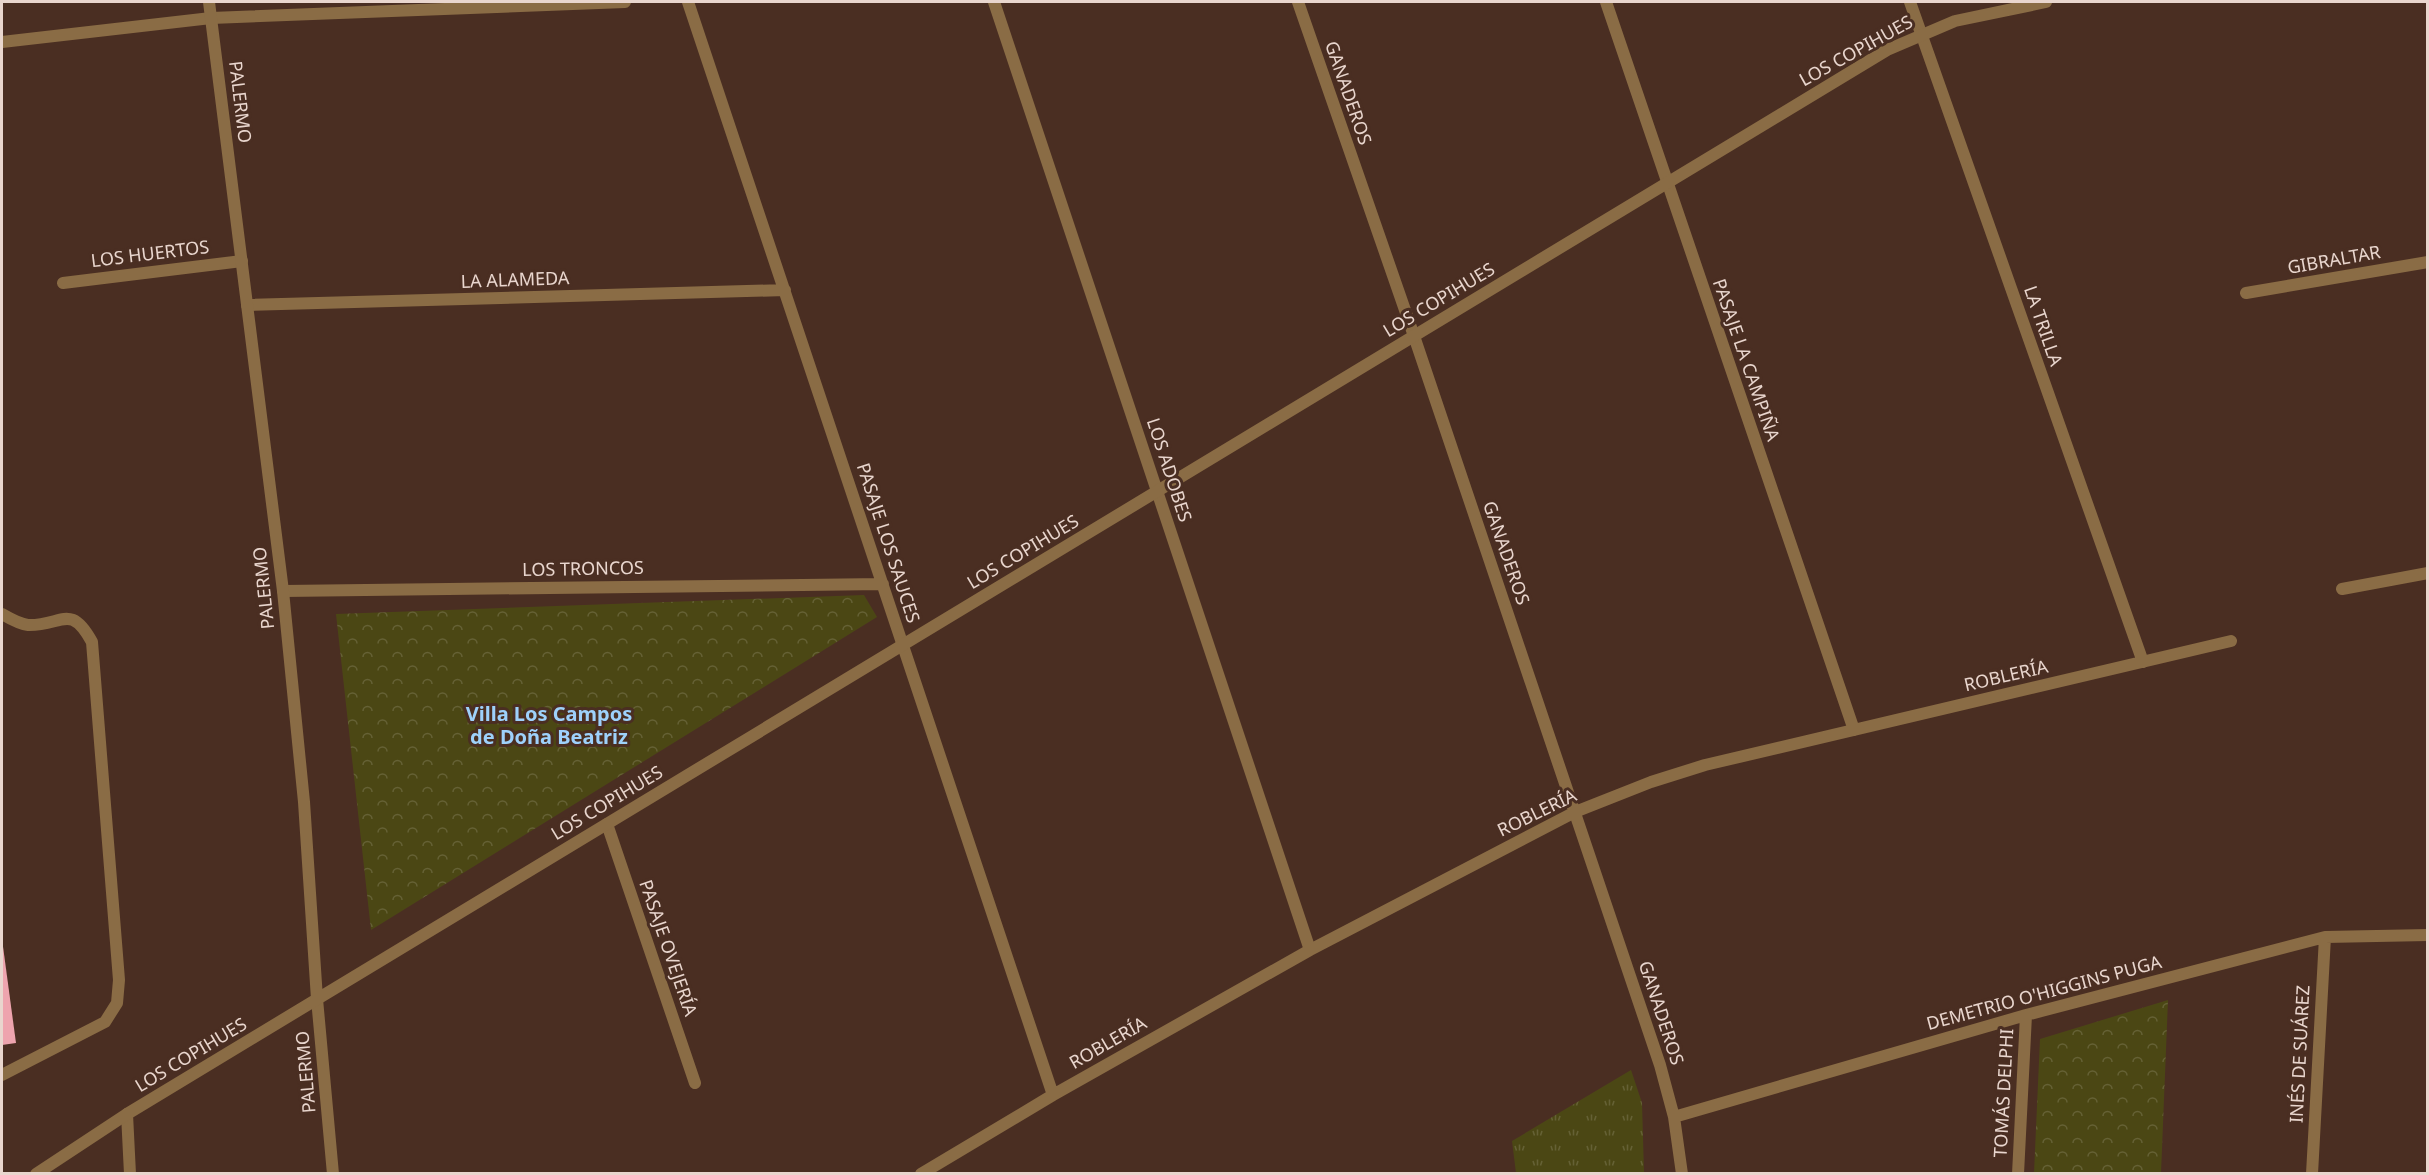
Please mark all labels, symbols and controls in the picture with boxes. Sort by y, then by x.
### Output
street label: LOS COPIHUES [1795,9,1917,91]
street label: GANADEROS [1320,38,1378,148]
street label: PALERMO [224,59,258,144]
street label: LOS HUERTOS [89,234,211,272]
street label: GIBRALTAR [2285,239,2382,279]
street label: LOS COPIHUES [1378,256,1499,342]
street label: LA ALAMEDA [460,265,570,293]
street label: PASAJE LA CAMPIÑA [1708,275,1786,445]
street label: LA TRILLA [2019,282,2069,369]
street label: LOS ADOBES [1142,415,1198,525]
street label: PASAJE LOS SAUCES [852,460,926,626]
street label: GANADEROS [1478,498,1536,608]
street label: LOS COPIHUES [962,508,1083,594]
street label: PALERMO [247,546,279,630]
street label: LOS TRONCOS [522,555,644,581]
street label: ROBLERÍA [1962,654,2050,696]
district label: Villa Los Campos de Doña Beatriz [466,700,632,750]
street label: LOS COPIHUES [546,759,667,845]
street label: ROBLERÍA [1493,782,1581,842]
street label: PASAJE OVEJERÍA [634,876,704,1020]
street label: DEMETRIO O'HIGGINS PUGA [1924,949,2164,1035]
street label: GANADEROS [1634,958,1690,1068]
street label: INÉS DE SUÁREZ [2283,984,2315,1124]
street label: ROBLERÍA [1065,1010,1151,1074]
street label: LOS COPIHUES [130,1011,251,1097]
street label: TOMÁS DELPHI [1988,1028,2018,1158]
street label: PALERMO [289,1030,321,1114]

